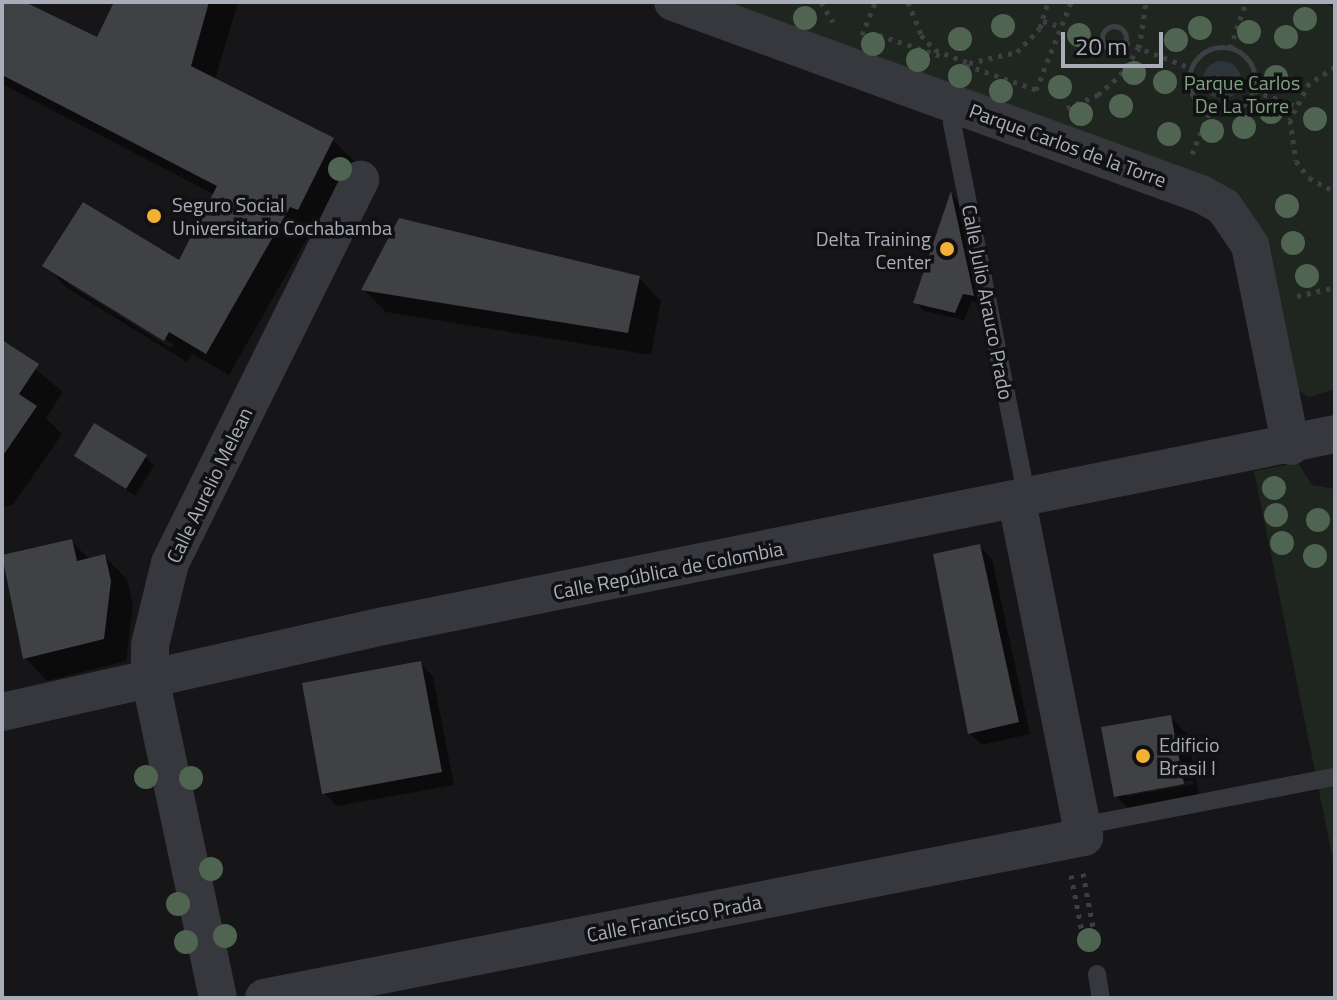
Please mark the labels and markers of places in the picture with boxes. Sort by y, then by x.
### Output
place label: Seguro Social Universitario Cochabamba [172,192,392,239]
marker: Seguro Social Universitario Cochabamba [143,205,165,227]
place label: Delta Training Center [816,226,931,273]
marker: Delta Training Center [938,240,956,258]
place label: Edificio Brasil I [1159,732,1219,779]
marker: Edificio Brasil I [1134,747,1152,765]

